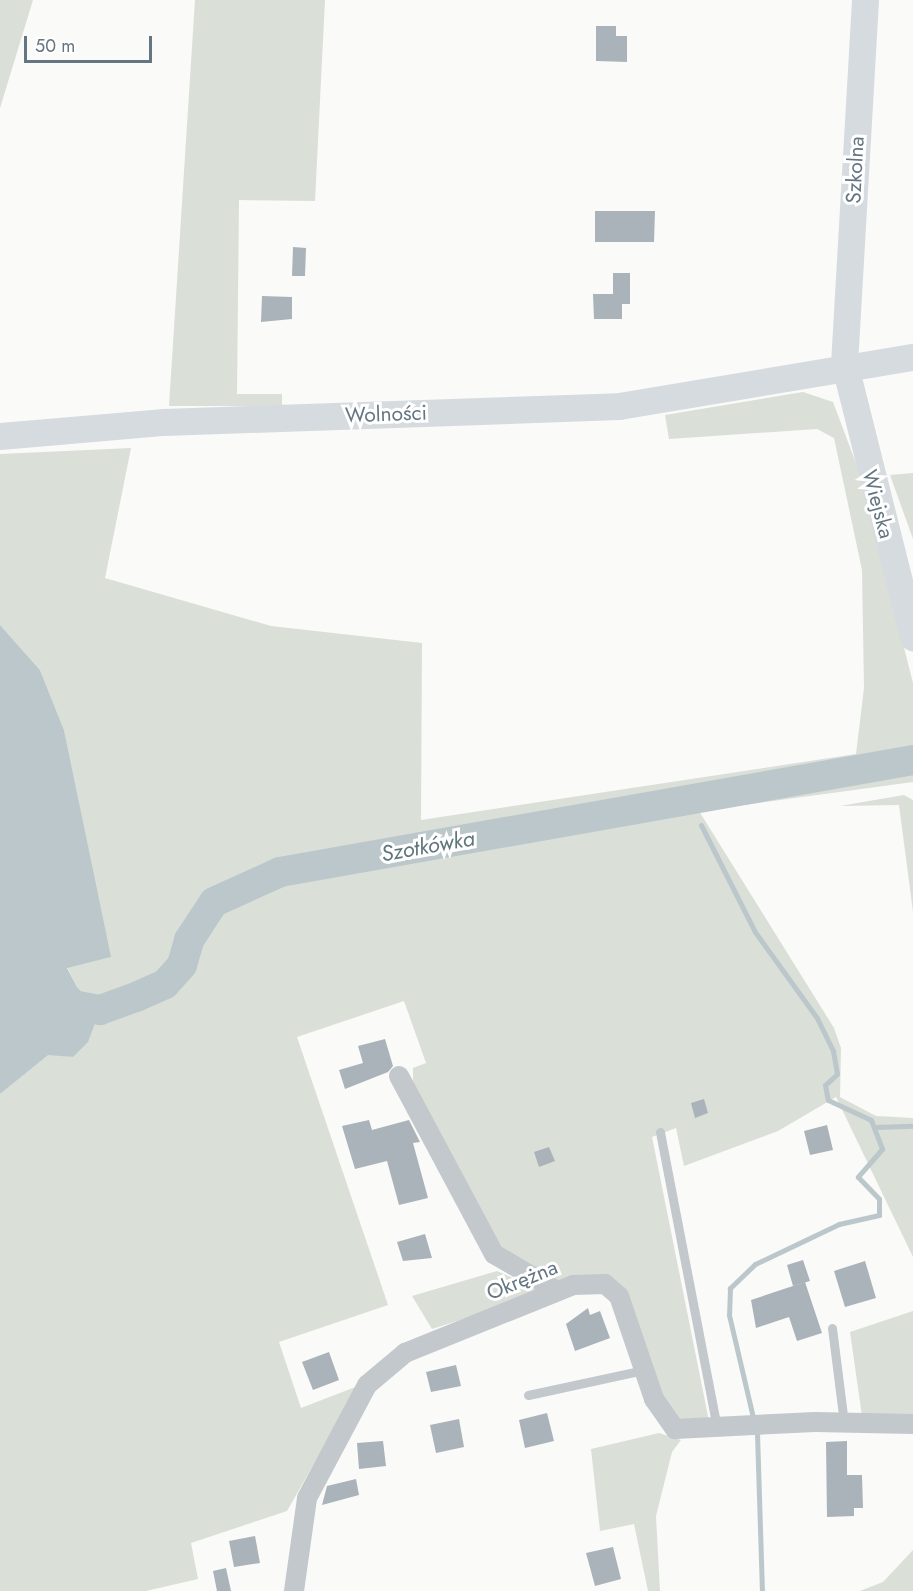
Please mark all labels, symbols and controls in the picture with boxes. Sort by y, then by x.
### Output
scale bar [27,24,154,62]
text: 50 m [35,33,75,59]
street label: Szkolna [841,136,869,204]
street label: Wolności [345,400,427,428]
street label: Wiejska [857,467,899,541]
water label: Szotkówka [379,825,477,867]
street label: Okrężna [483,1254,561,1306]

